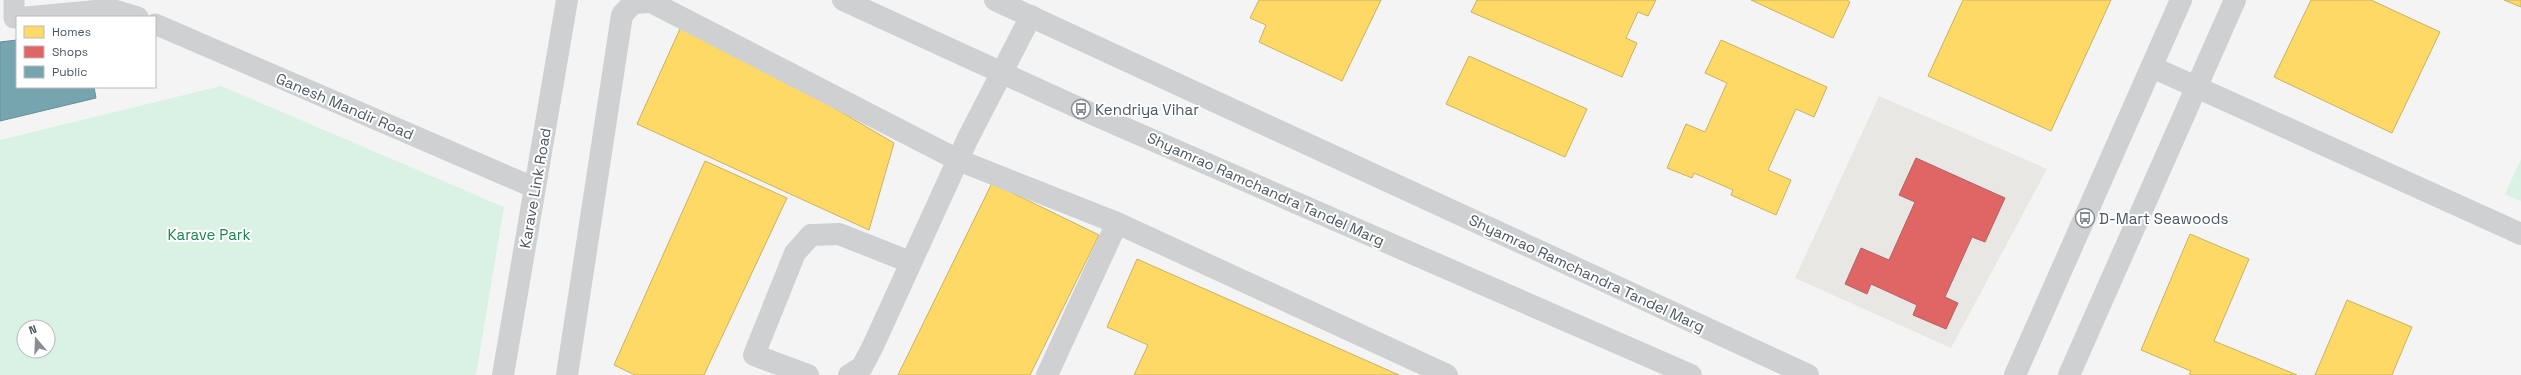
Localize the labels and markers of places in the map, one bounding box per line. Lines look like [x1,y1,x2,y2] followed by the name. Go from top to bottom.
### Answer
[1070,98,1092,120] bus stop icon: Kendriya Vihar
[1095,100,1199,119] place label: Kendriya Vihar
[2074,207,2096,229] bus stop icon: D-Mart Seawoods
[2099,209,2228,228] place label: D-Mart Seawoods

